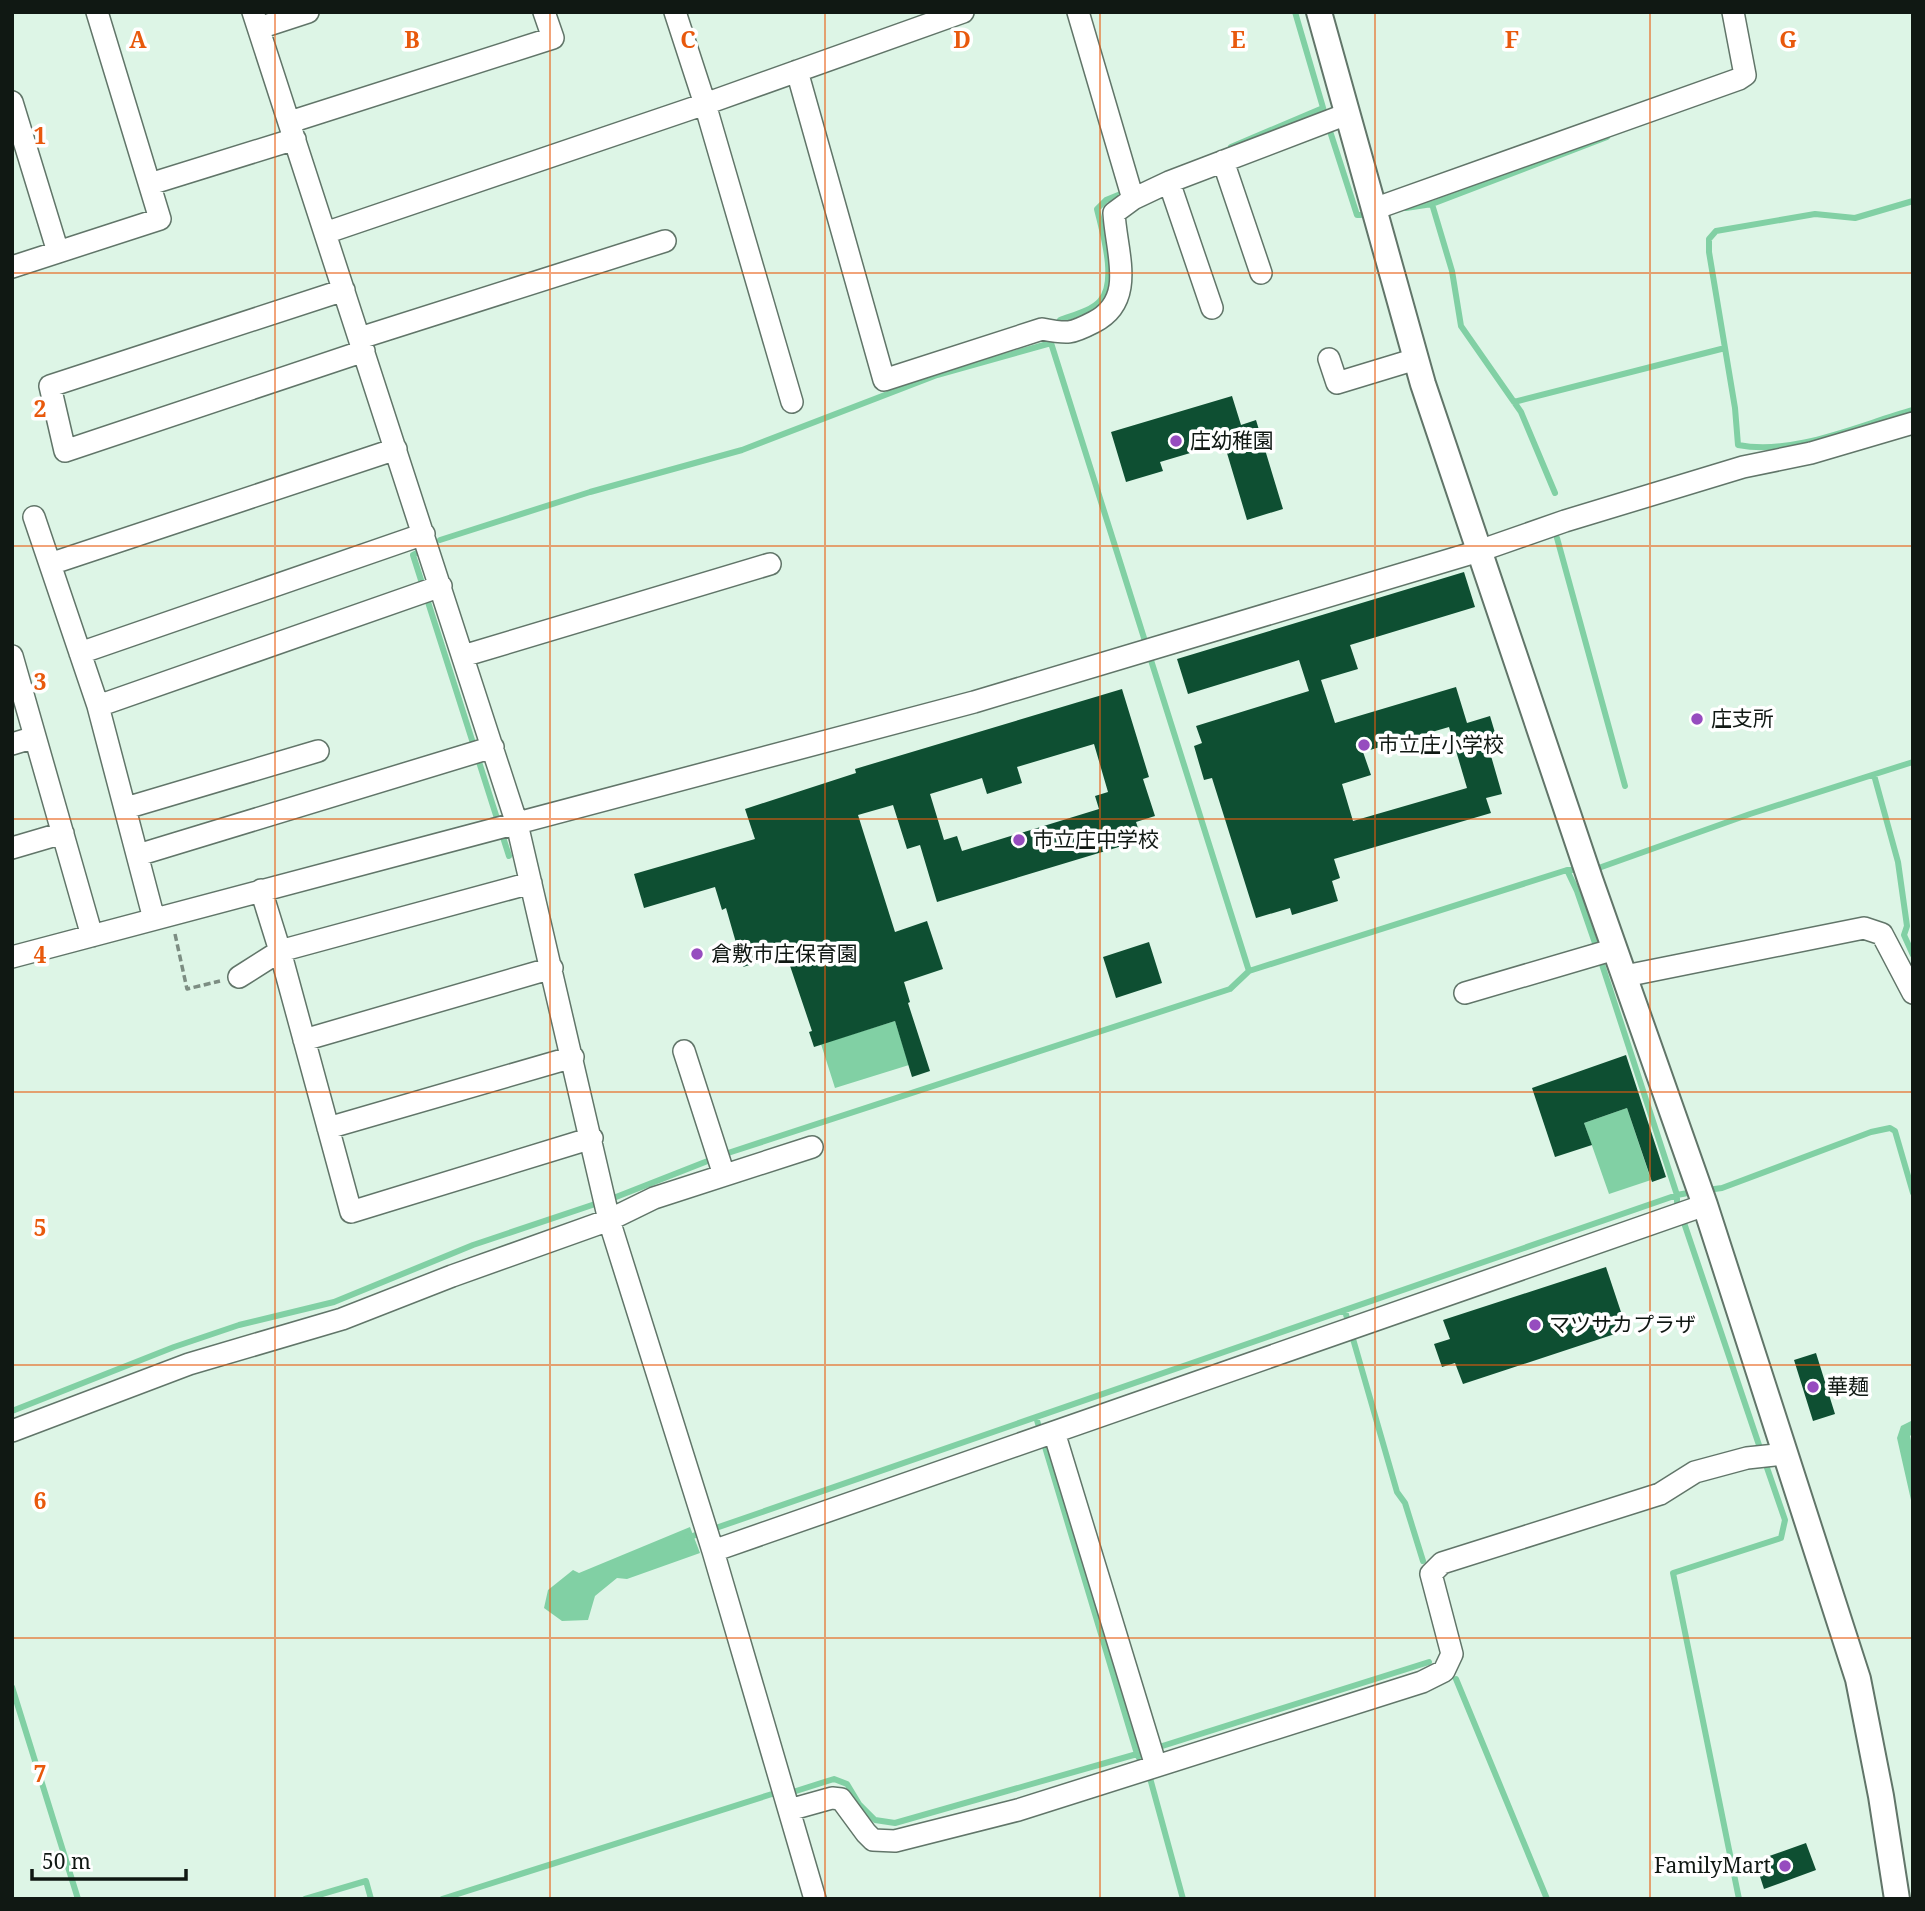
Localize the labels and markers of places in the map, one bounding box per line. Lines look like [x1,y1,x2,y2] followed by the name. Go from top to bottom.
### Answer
[1190,426,1274,454] place label: 庄幼稚園
[1168,433,1184,449] marker: 庄幼稚園
[1711,704,1774,732] place label: 庄支所
[1689,711,1705,727] marker: 庄支所
[1378,730,1504,758] place label: 市立庄小学校
[1356,737,1372,753] marker: 市立庄小学校
[1033,825,1159,853] place label: 市立庄中学校
[1011,832,1027,848] marker: 市立庄中学校
[711,939,858,967] place label: 倉敷市庄保育園
[689,946,705,962] marker: 倉敷市庄保育園
[1549,1310,1696,1338] place label: マツサカプラザ
[1527,1317,1543,1333] marker: マツサカプラザ
[1827,1372,1869,1400] place label: 華麺
[1805,1379,1821,1395] marker: 華麺
[1654,1851,1771,1879] place label: FamilyMart
[1777,1858,1793,1874] marker: FamilyMart

